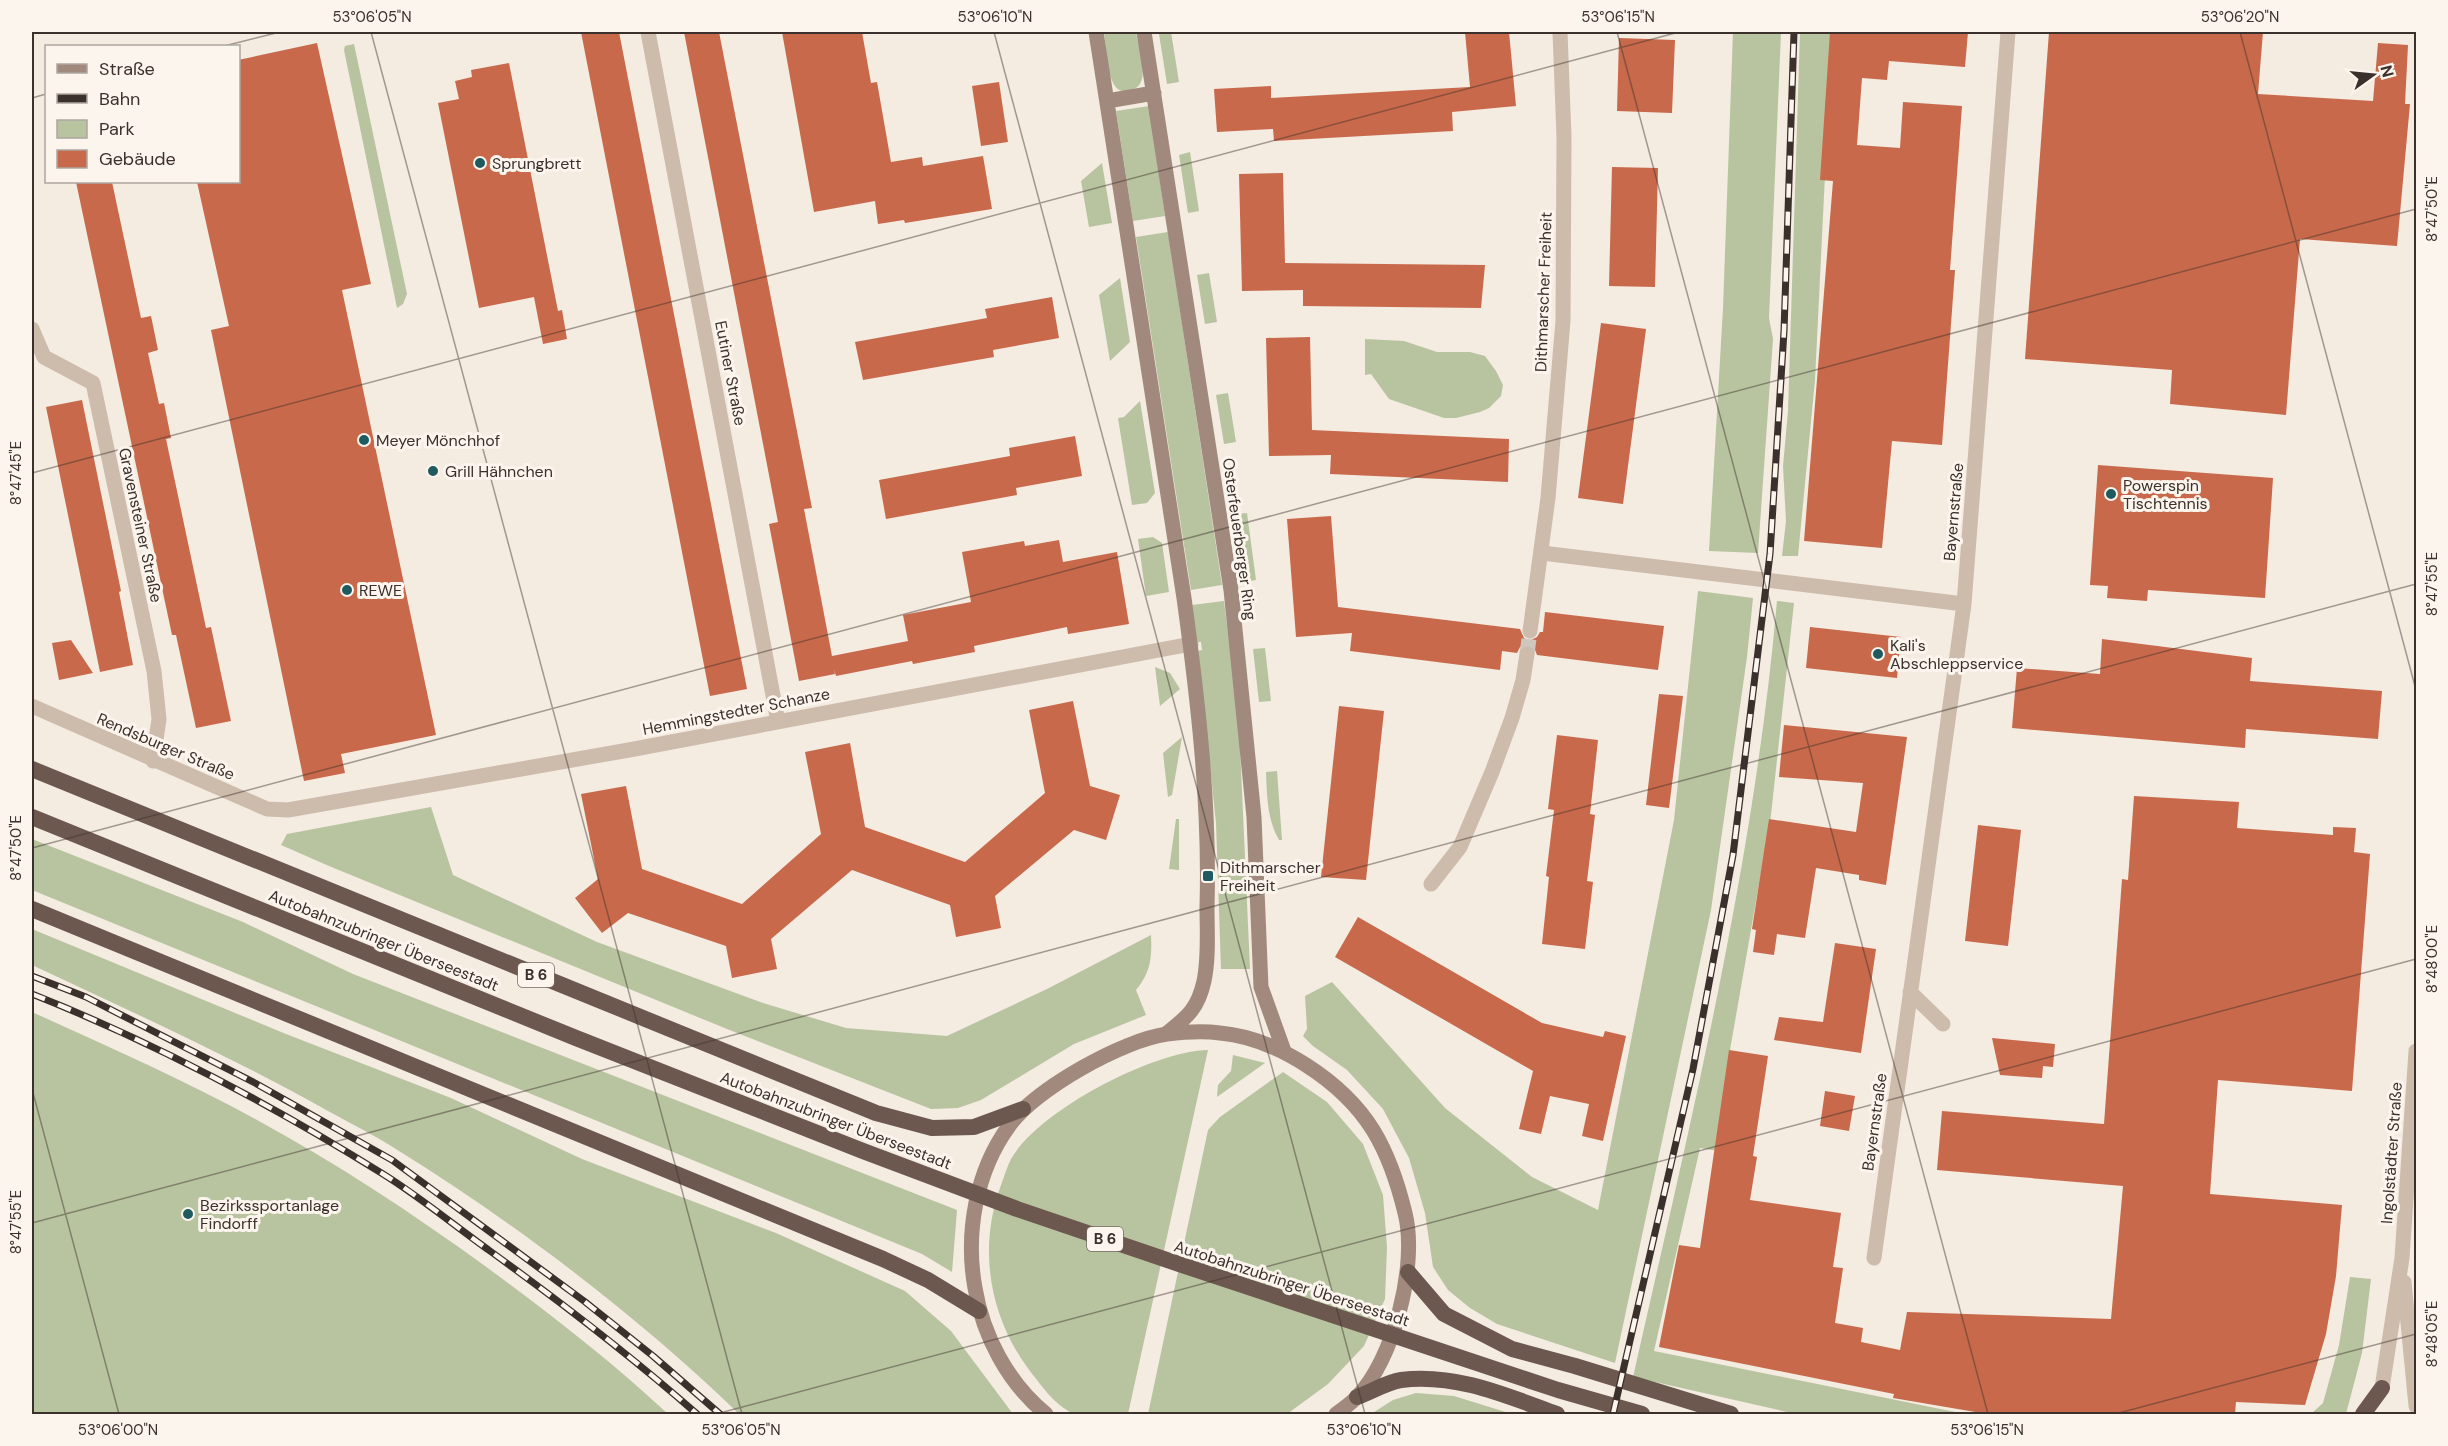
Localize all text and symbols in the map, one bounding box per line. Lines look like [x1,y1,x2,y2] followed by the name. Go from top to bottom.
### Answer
[332,7,412,27] text: 53°06'05"N
[958,7,1032,27] text: 53°06'10"N
[1581,7,1655,27] text: 53°06'15"N
[2201,7,2279,27] text: 53°06'20"N
[45,45,240,183] legend
[2343,45,2403,105] north arrow
[99,57,155,81] text: Straße
[2375,63,2399,80] text: N
[99,87,140,111] text: Bahn
[99,117,135,141] text: Park
[99,147,176,171] text: Gebäude
[492,153,582,174] place label: Sprungbrett
[473,156,487,170] marker: Sprungbrett
[2422,176,2442,242] text: 8°47'50"E
[1530,212,1557,373] street label: Dithmarscher Freiheit
[710,319,751,427] street label: Eutiner Straße
[376,430,500,451] place label: Meyer Mönchhof
[357,433,371,447] marker: Meyer Mönchhof
[6,441,26,505] text: 8°47'45"E
[114,446,167,604] street label: Gravensteiner Straße
[1218,457,1261,622] street label: Osterfeuerberger Ring
[445,461,553,482] place label: Grill Hähnchen
[1939,462,1968,562] street label: Bayernstraße
[426,464,440,478] marker: Grill Hähnchen
[2123,475,2208,514] place label: Powerspin Tischtennis
[2104,487,2118,501] marker: Powerspin Tischtennis
[2422,552,2442,616] text: 8°47'55"E
[359,580,402,601] place label: REWE
[340,583,354,597] marker: REWE
[1890,635,2023,674] place label: Kali's Abschleppservice
[1871,647,1885,661] marker: Kali's Abschleppservice
[641,683,832,740] street label: Hemmingstedter Schanze
[94,708,238,785] street label: Rendsburger Straße
[6,815,26,881] text: 8°47'50"E
[1220,857,1321,896] place label: Dithmarscher Freiheit
[1201,869,1215,883] marker: Dithmarscher Freiheit
[266,885,502,996] street label: Autobahnzubringer Überseestadt
[2422,925,2442,993] text: 8°48'00"E
[518,963,554,987] road number: B 6
[717,1067,955,1174] street label: Autobahnzubringer Überseestadt
[1857,1072,1892,1172] street label: Bayernstraße
[2376,1081,2407,1225] street label: Ingolstädter Straße
[6,1190,26,1254] text: 8°47'55"E
[200,1195,339,1234] place label: Bezirkssportanlage Findorff
[181,1207,195,1221] marker: Bezirkssportanlage Findorff
[1087,1227,1123,1251] road number: B 6
[1171,1235,1412,1332] street label: Autobahnzubringer Überseestadt
[2422,1301,2442,1367] text: 8°48'05"E
[78,1420,158,1440] text: 53°06'00"N
[701,1420,781,1440] text: 53°06'05"N
[1327,1420,1401,1440] text: 53°06'10"N
[1950,1420,2024,1440] text: 53°06'15"N

